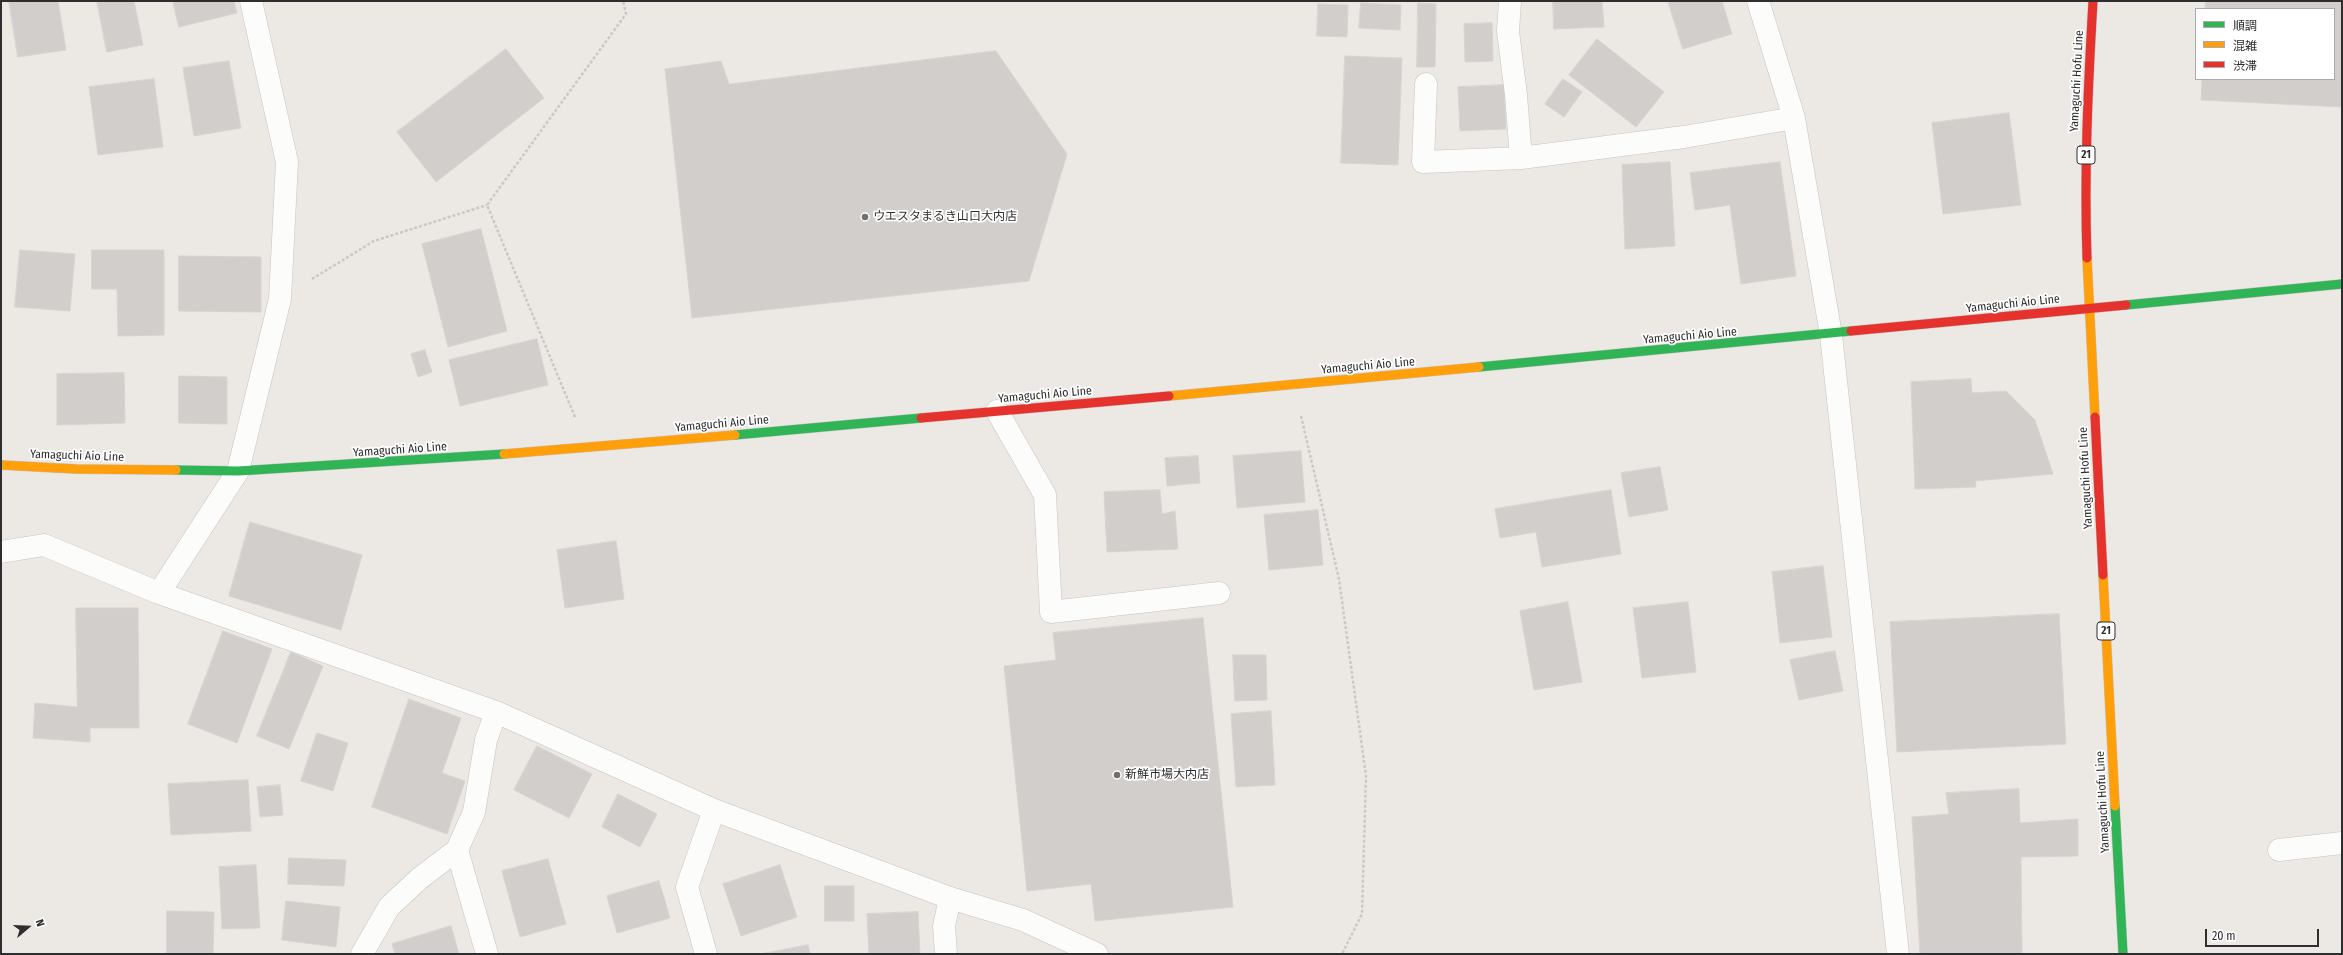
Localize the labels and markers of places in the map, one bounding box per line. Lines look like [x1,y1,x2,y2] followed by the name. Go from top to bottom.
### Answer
[873,210,1017,224] place label: ウエスタまるき山口大内店
[860,212,870,222] marker: ウエスタまるき山口大内店
[1125,768,1209,782] place label: 新鮮市場大内店
[1112,770,1122,780] marker: 新鮮市場大内店

